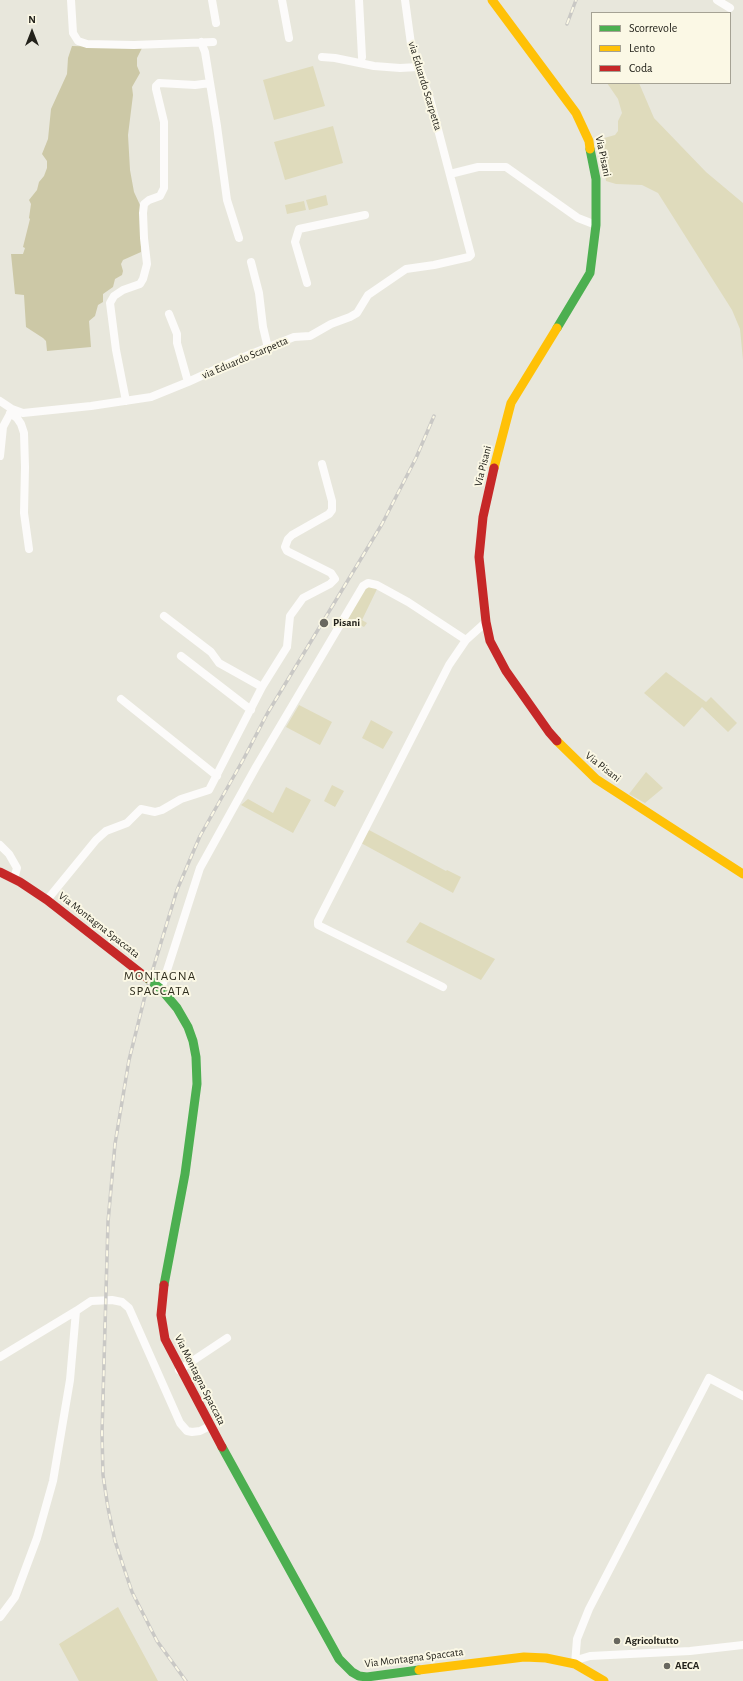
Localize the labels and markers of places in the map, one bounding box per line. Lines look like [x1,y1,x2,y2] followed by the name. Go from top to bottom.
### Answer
[333,616,360,630] place label: Pisani
[318,617,330,629] marker: Pisani
[625,1634,679,1648] place label: Agricoltutto
[612,1636,622,1646] marker: Agricoltutto
[675,1659,699,1673] place label: AECA
[662,1661,672,1671] marker: AECA

